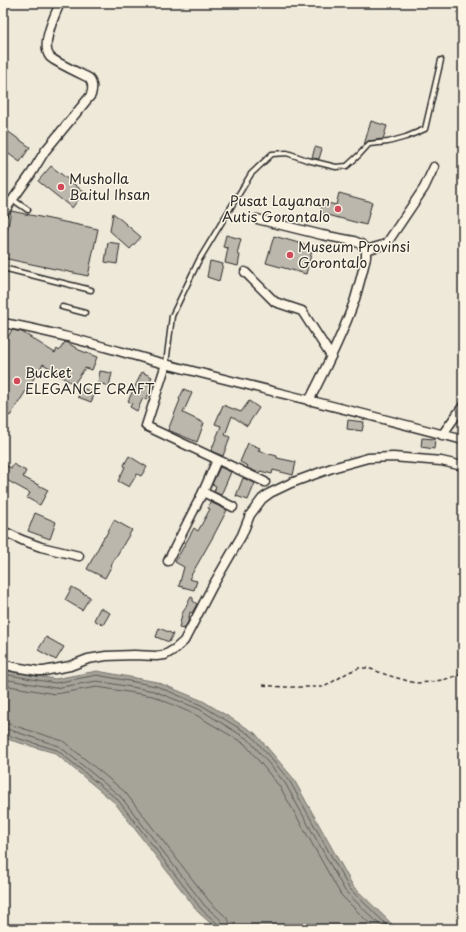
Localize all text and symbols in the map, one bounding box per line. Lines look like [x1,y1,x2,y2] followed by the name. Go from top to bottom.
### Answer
[69,168,150,205] place label: Musholla Baitul Ihsan
[56,182,66,192] marker: Musholla Baitul Ihsan
[222,190,330,227] place label: Pusat Layanan Autis Gorontalo
[333,204,343,214] marker: Pusat Layanan Autis Gorontalo
[298,236,410,273] place label: Museum Provinsi Gorontalo
[285,250,295,260] marker: Museum Provinsi Gorontalo
[25,362,155,399] place label: Bucket ELEGANCE CRAFT
[12,376,22,386] marker: Bucket ELEGANCE CRAFT

